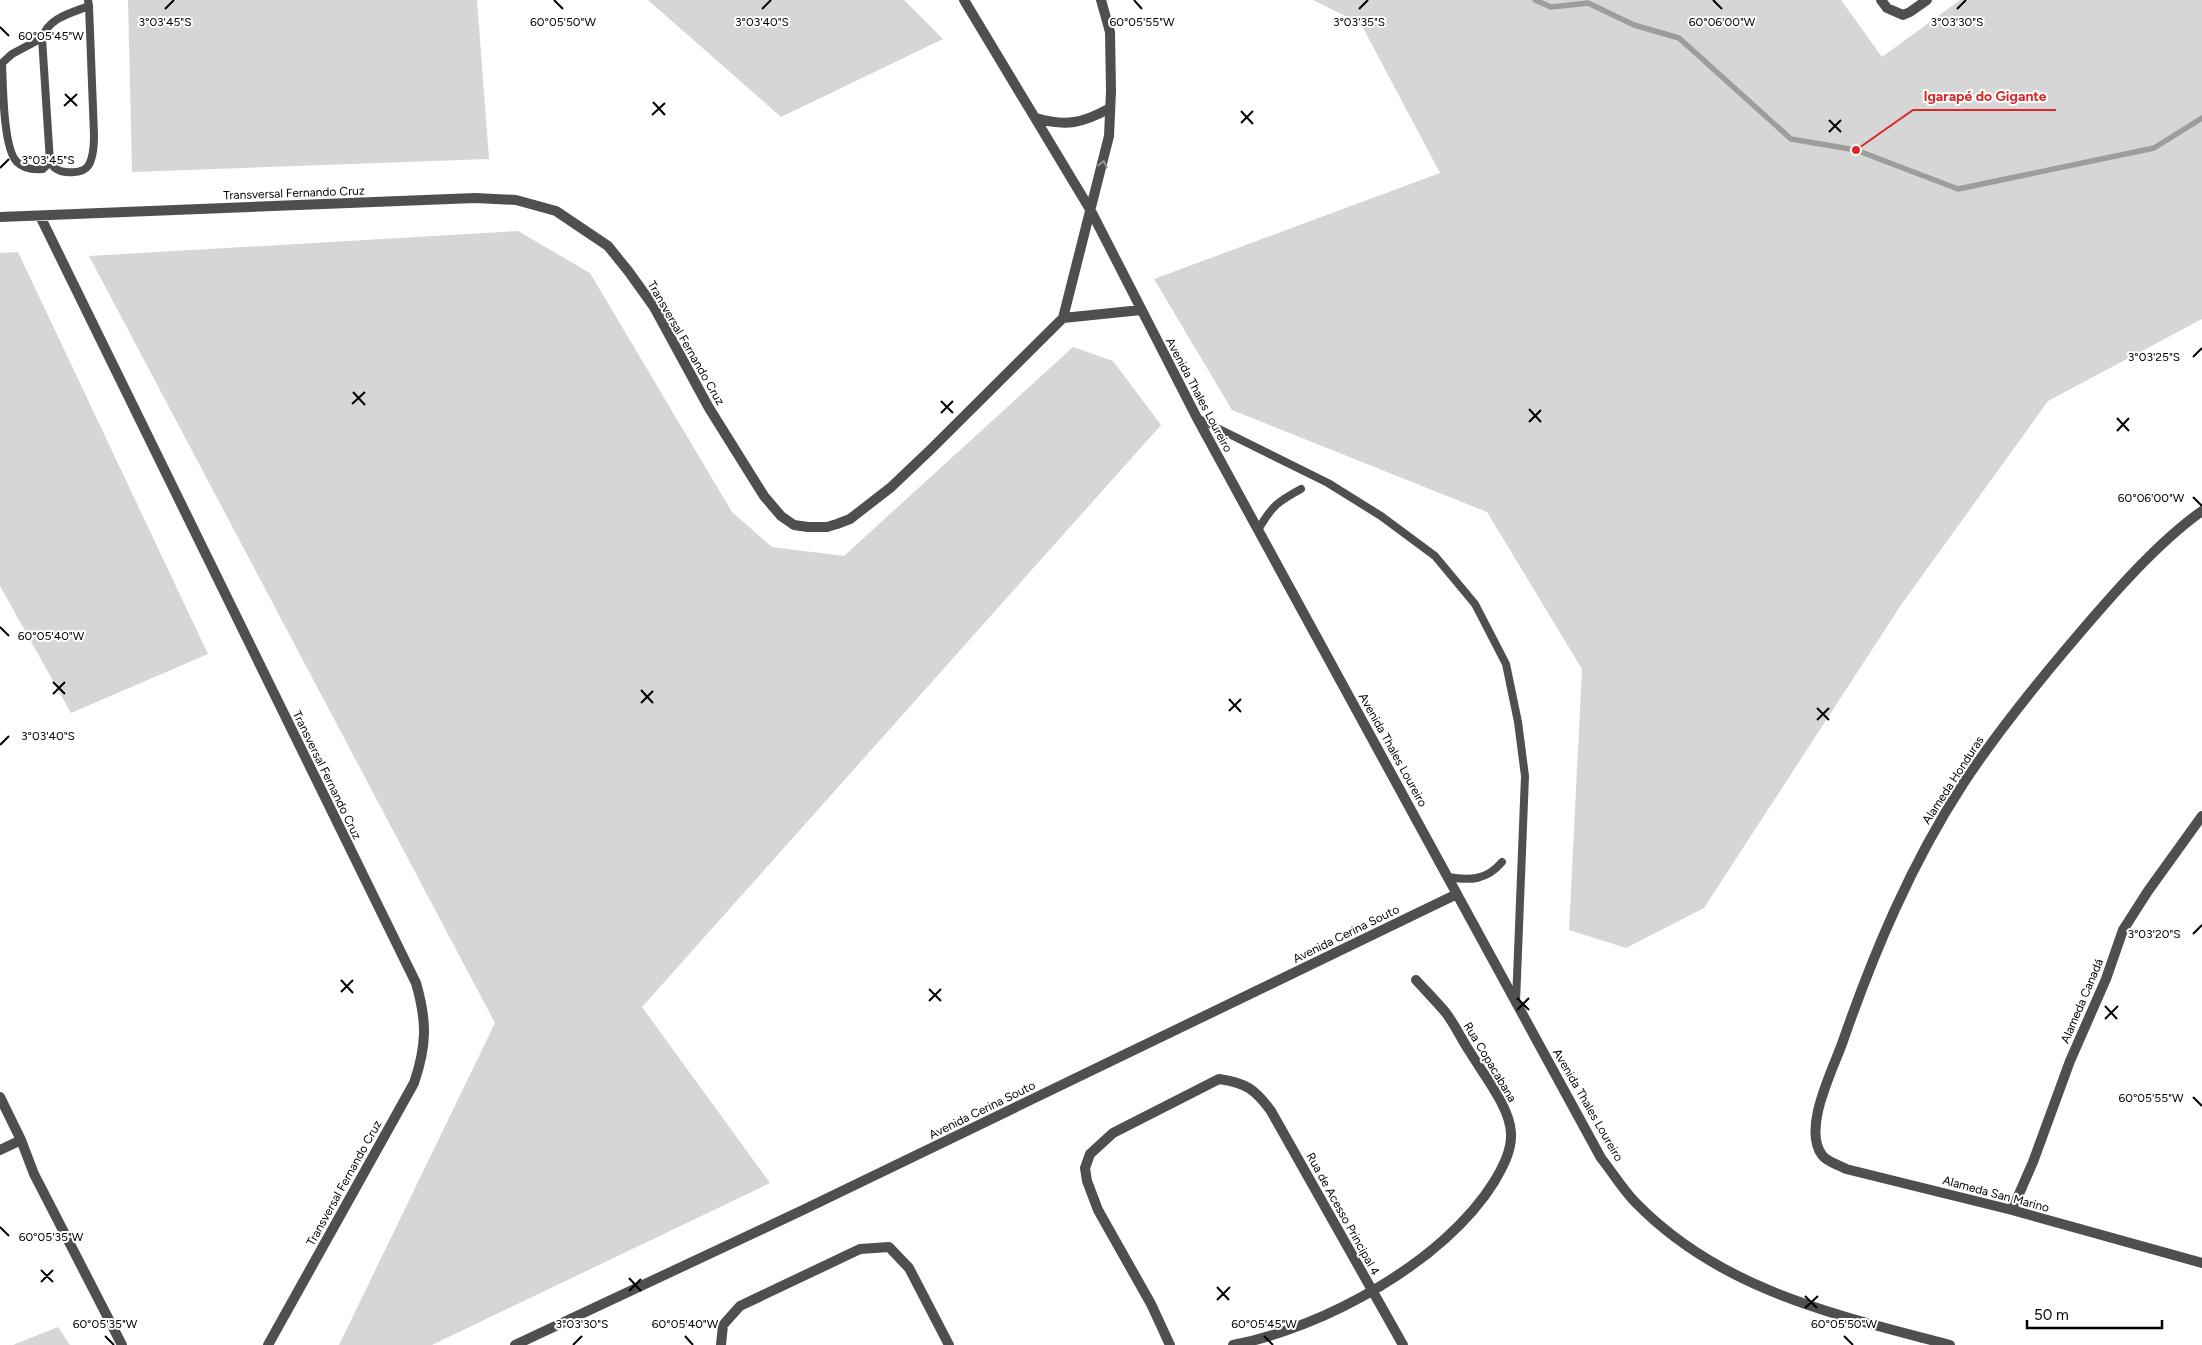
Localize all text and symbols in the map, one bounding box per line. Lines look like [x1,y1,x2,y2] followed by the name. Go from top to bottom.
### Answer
[138,15,192,29] text: 3°03'45"S
[530,15,596,29] text: 60°05'50"W
[735,15,789,29] text: 3°03'40"S
[1109,15,1175,29] text: 60°05'55"W
[1333,15,1385,29] text: 3°03'35"S
[1689,15,1756,29] text: 60°06'00"W
[1930,15,1984,29] text: 3°03'30"S
[18,29,84,43] text: 60°05'45"W
[1913,81,2056,110] callout: Igarapé do Gigante
[1923,88,2047,105] text: Igarapé do Gigante
[21,153,75,167] text: 3°03'45"S
[1097,159,1108,168] one-way arrow
[223,184,365,202] street label: Transversal Fernando Cruz
[645,278,727,408] street label: Transversal Fernando Cruz
[1163,335,1235,455] street label: Avenida Thales Loureiro
[2128,350,2180,364] text: 3°03'25"S
[2118,491,2185,505] text: 60°06'00"W
[18,629,85,643] text: 60°05'40"W
[1356,691,1430,809] street label: Avenida Thales Loureiro
[290,708,364,842] street label: Transversal Fernando Cruz
[21,729,75,743] text: 3°03'40"S
[1919,733,1987,827] street label: Alameda Honduras
[1291,902,1401,966] street label: Avenida Cerina Souto
[2127,927,2181,941] text: 3°03'20"S
[2058,957,2106,1045] street label: Alameda Canadá
[1461,1020,1519,1104] street label: Rua Copacabana
[1550,1046,1626,1164] street label: Avenida Thales Loureiro
[927,1078,1037,1142] street label: Avenida Cerina Souto
[2118,1091,2184,1105] text: 60°05'55"W
[304,1118,384,1248] street label: Transversal Fernando Cruz
[1303,1150,1383,1278] street label: Rua de Acesso Principal 4
[1941,1173,2051,1215] street label: Alameda San Marino
[19,1230,84,1244] text: 60°05'35"W
[2027,1298,2162,1330] scale bar
[2034,1306,2069,1324] text: 50 m
[73,1317,138,1331] text: 60°05'35"W
[555,1317,609,1331] text: 3°03'30"S
[652,1317,719,1331] text: 60°05'40"W
[1231,1317,1297,1331] text: 60°05'45"W
[1811,1317,1877,1331] text: 60°05'50"W

